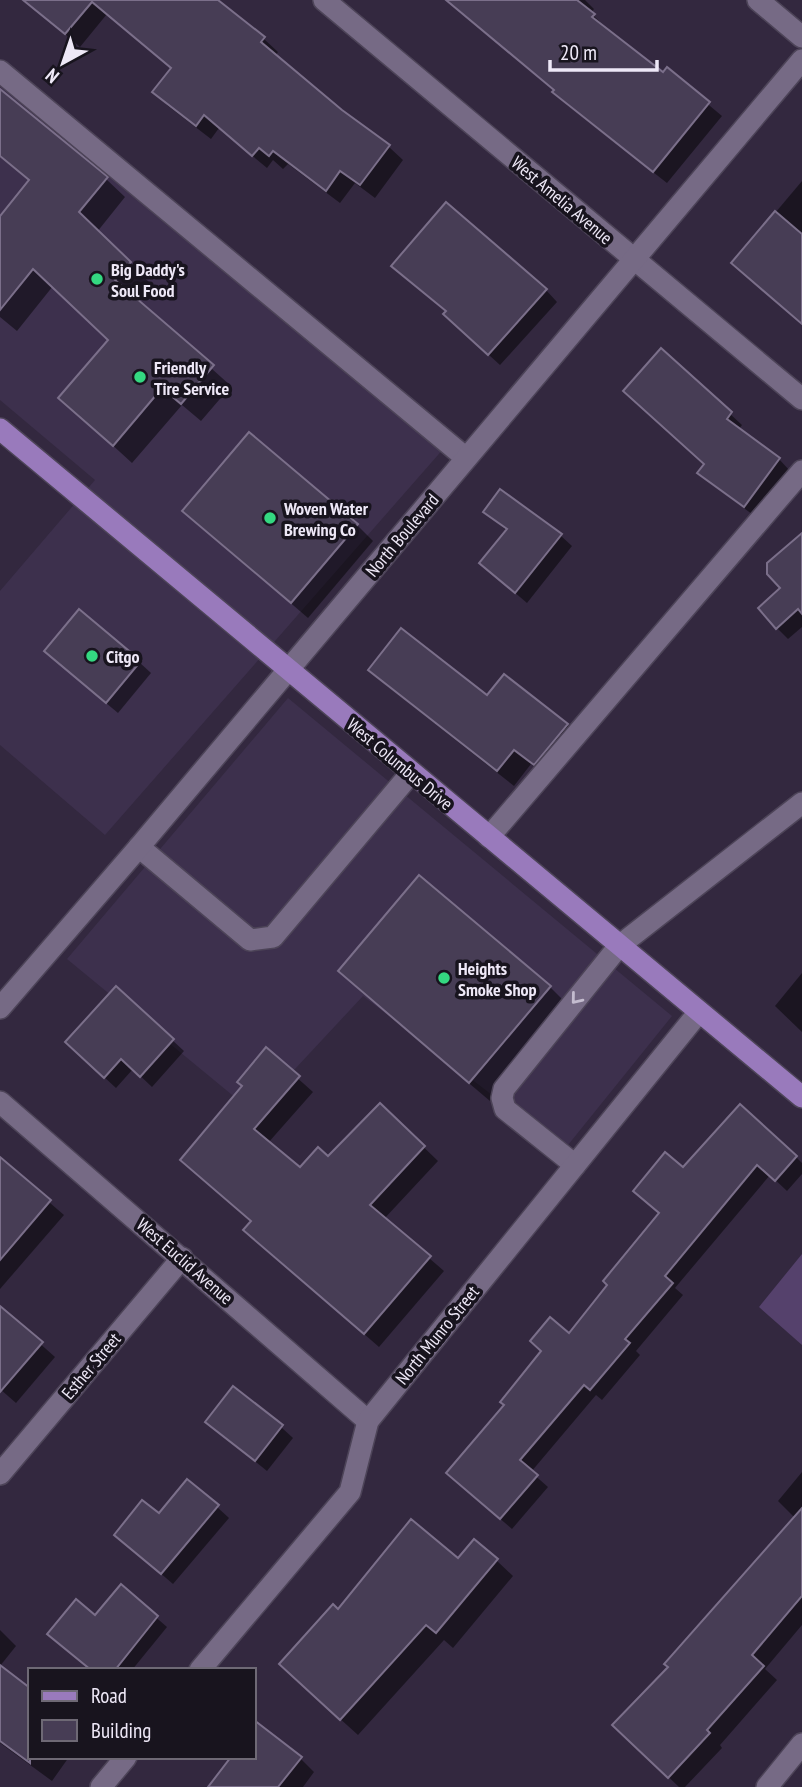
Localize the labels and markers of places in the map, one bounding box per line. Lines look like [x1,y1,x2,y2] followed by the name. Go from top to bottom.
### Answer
[111,258,185,302] place label: Big Daddy's Soul Food
[89,271,105,287] marker: Big Daddy's Soul Food
[154,356,229,400] place label: Friendly Tire Service
[132,369,148,385] marker: Friendly Tire Service
[283,497,369,541] place label: Woven Water Brewing Co
[262,510,278,526] marker: Woven Water Brewing Co
[106,645,140,668] place label: Citgo
[84,648,100,664] marker: Citgo
[458,957,537,1001] place label: Heights Smoke Shop
[436,970,452,986] marker: Heights Smoke Shop

